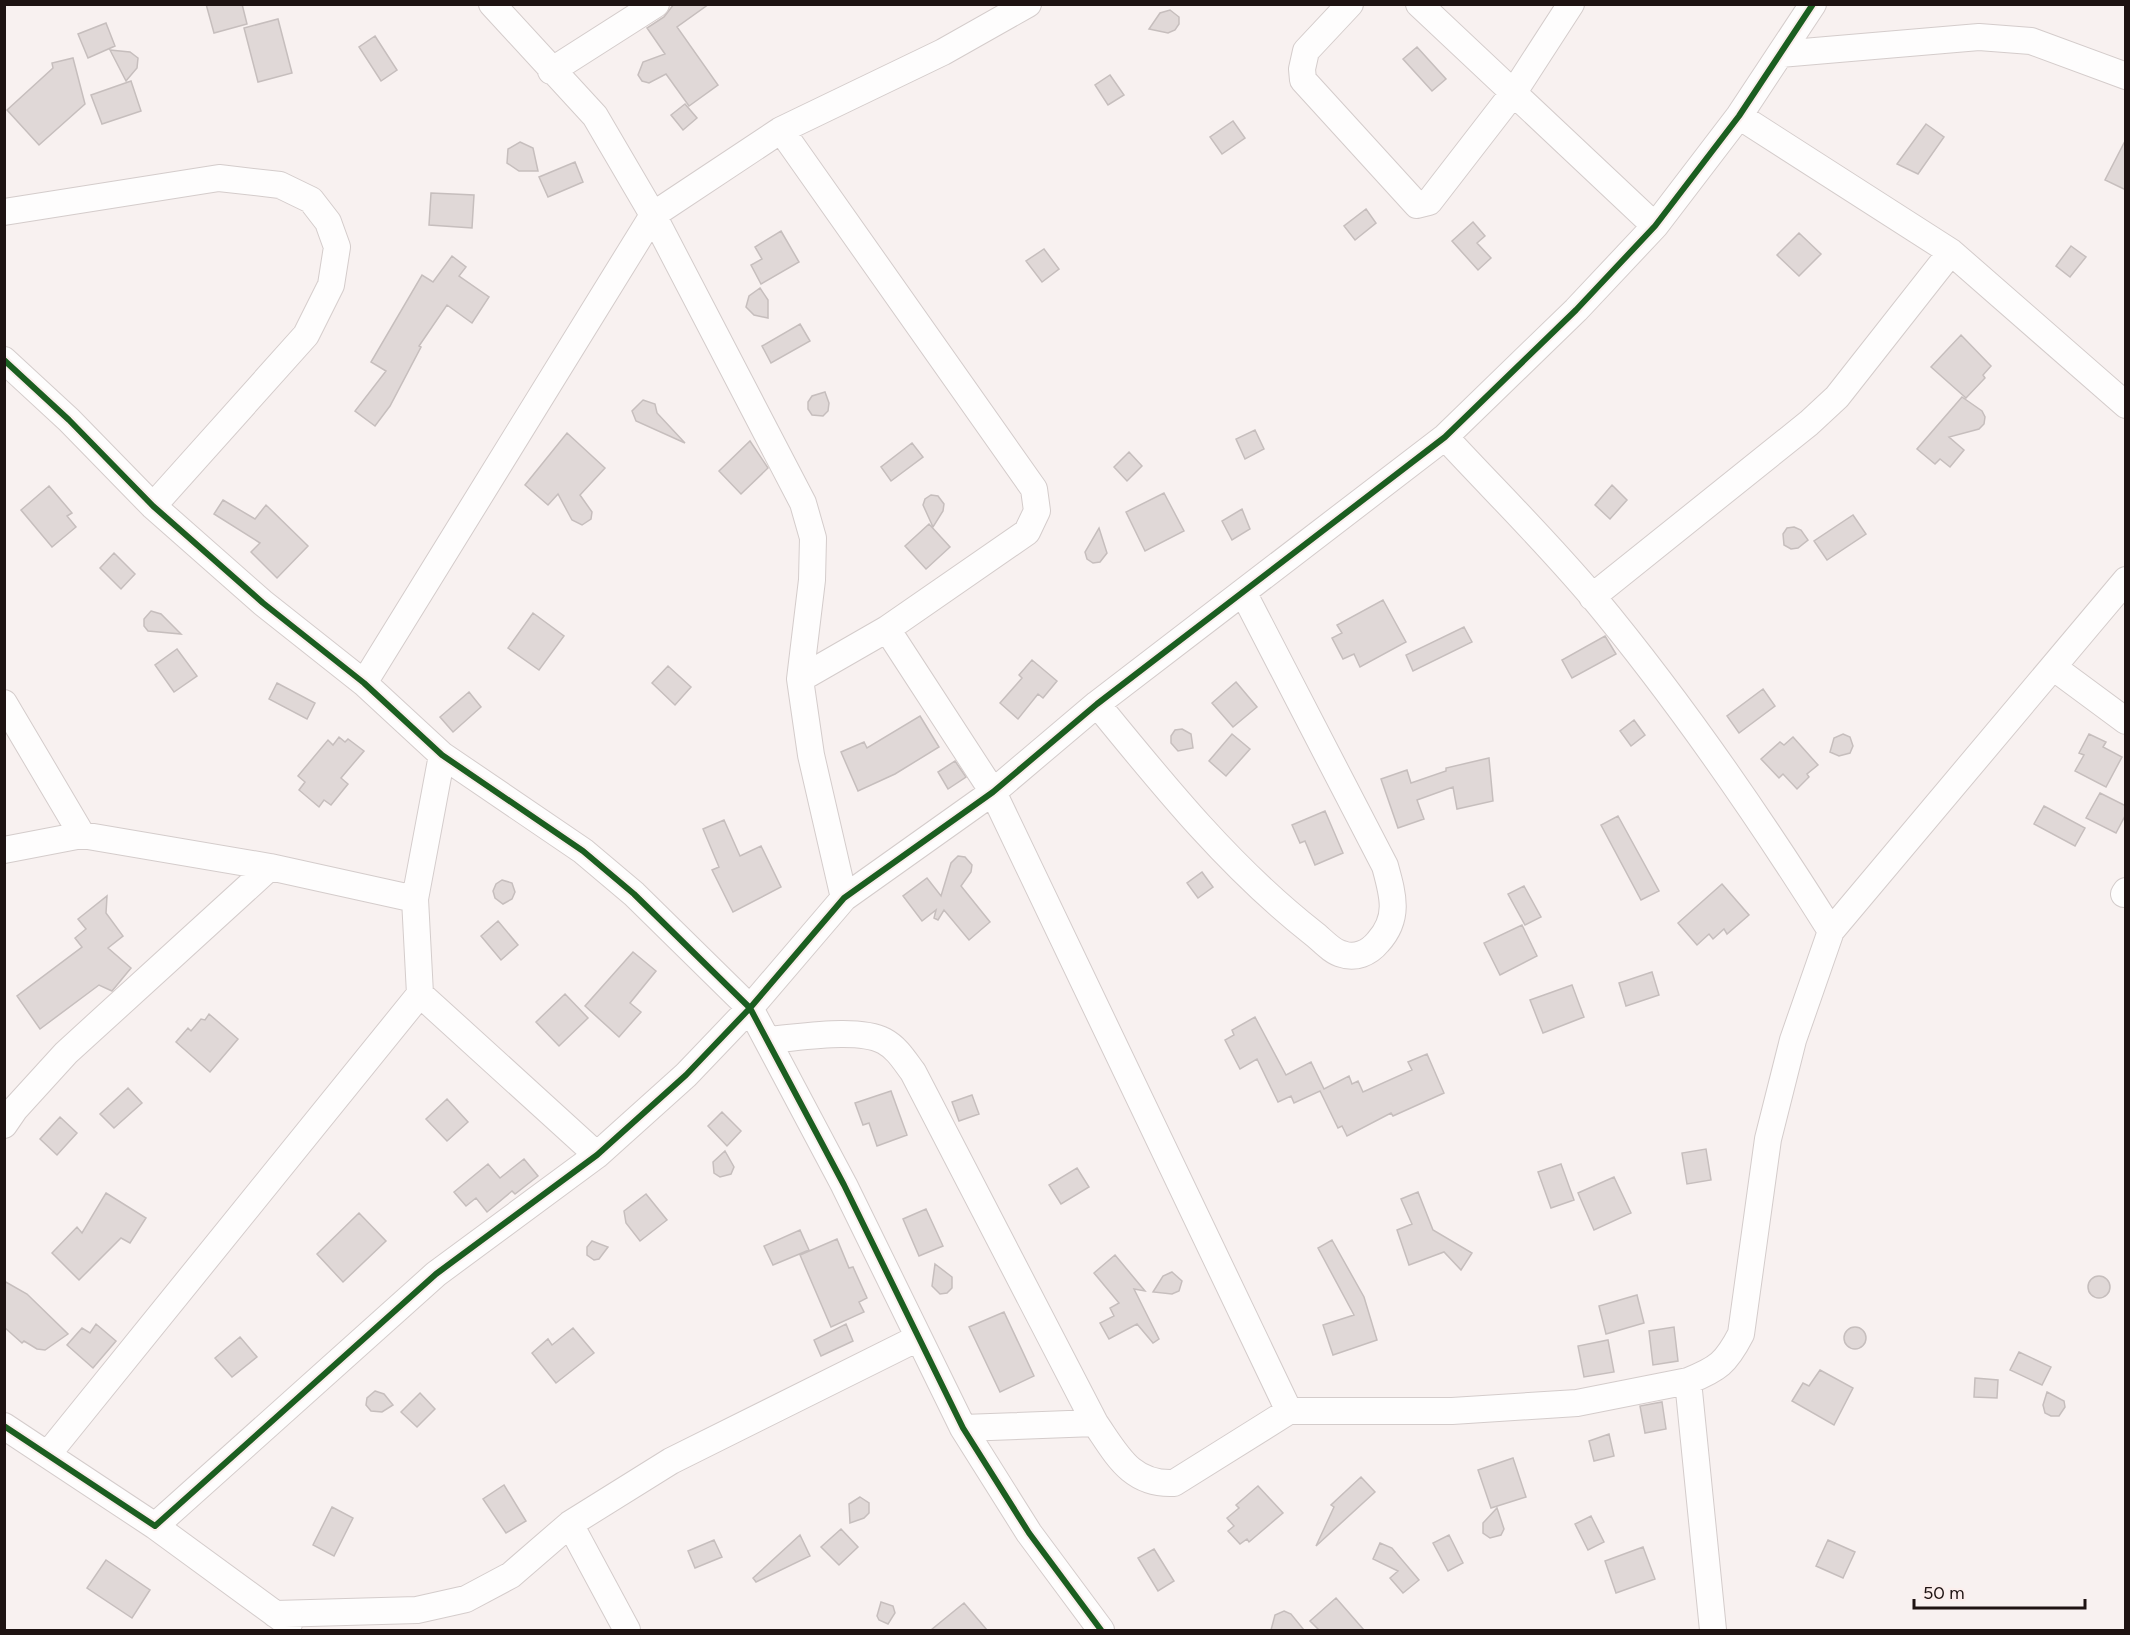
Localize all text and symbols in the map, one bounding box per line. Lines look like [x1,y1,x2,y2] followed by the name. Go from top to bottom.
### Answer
[1914,1572,2085,1610] scale bar
[1923,1582,1965,1604] text: 50 m

